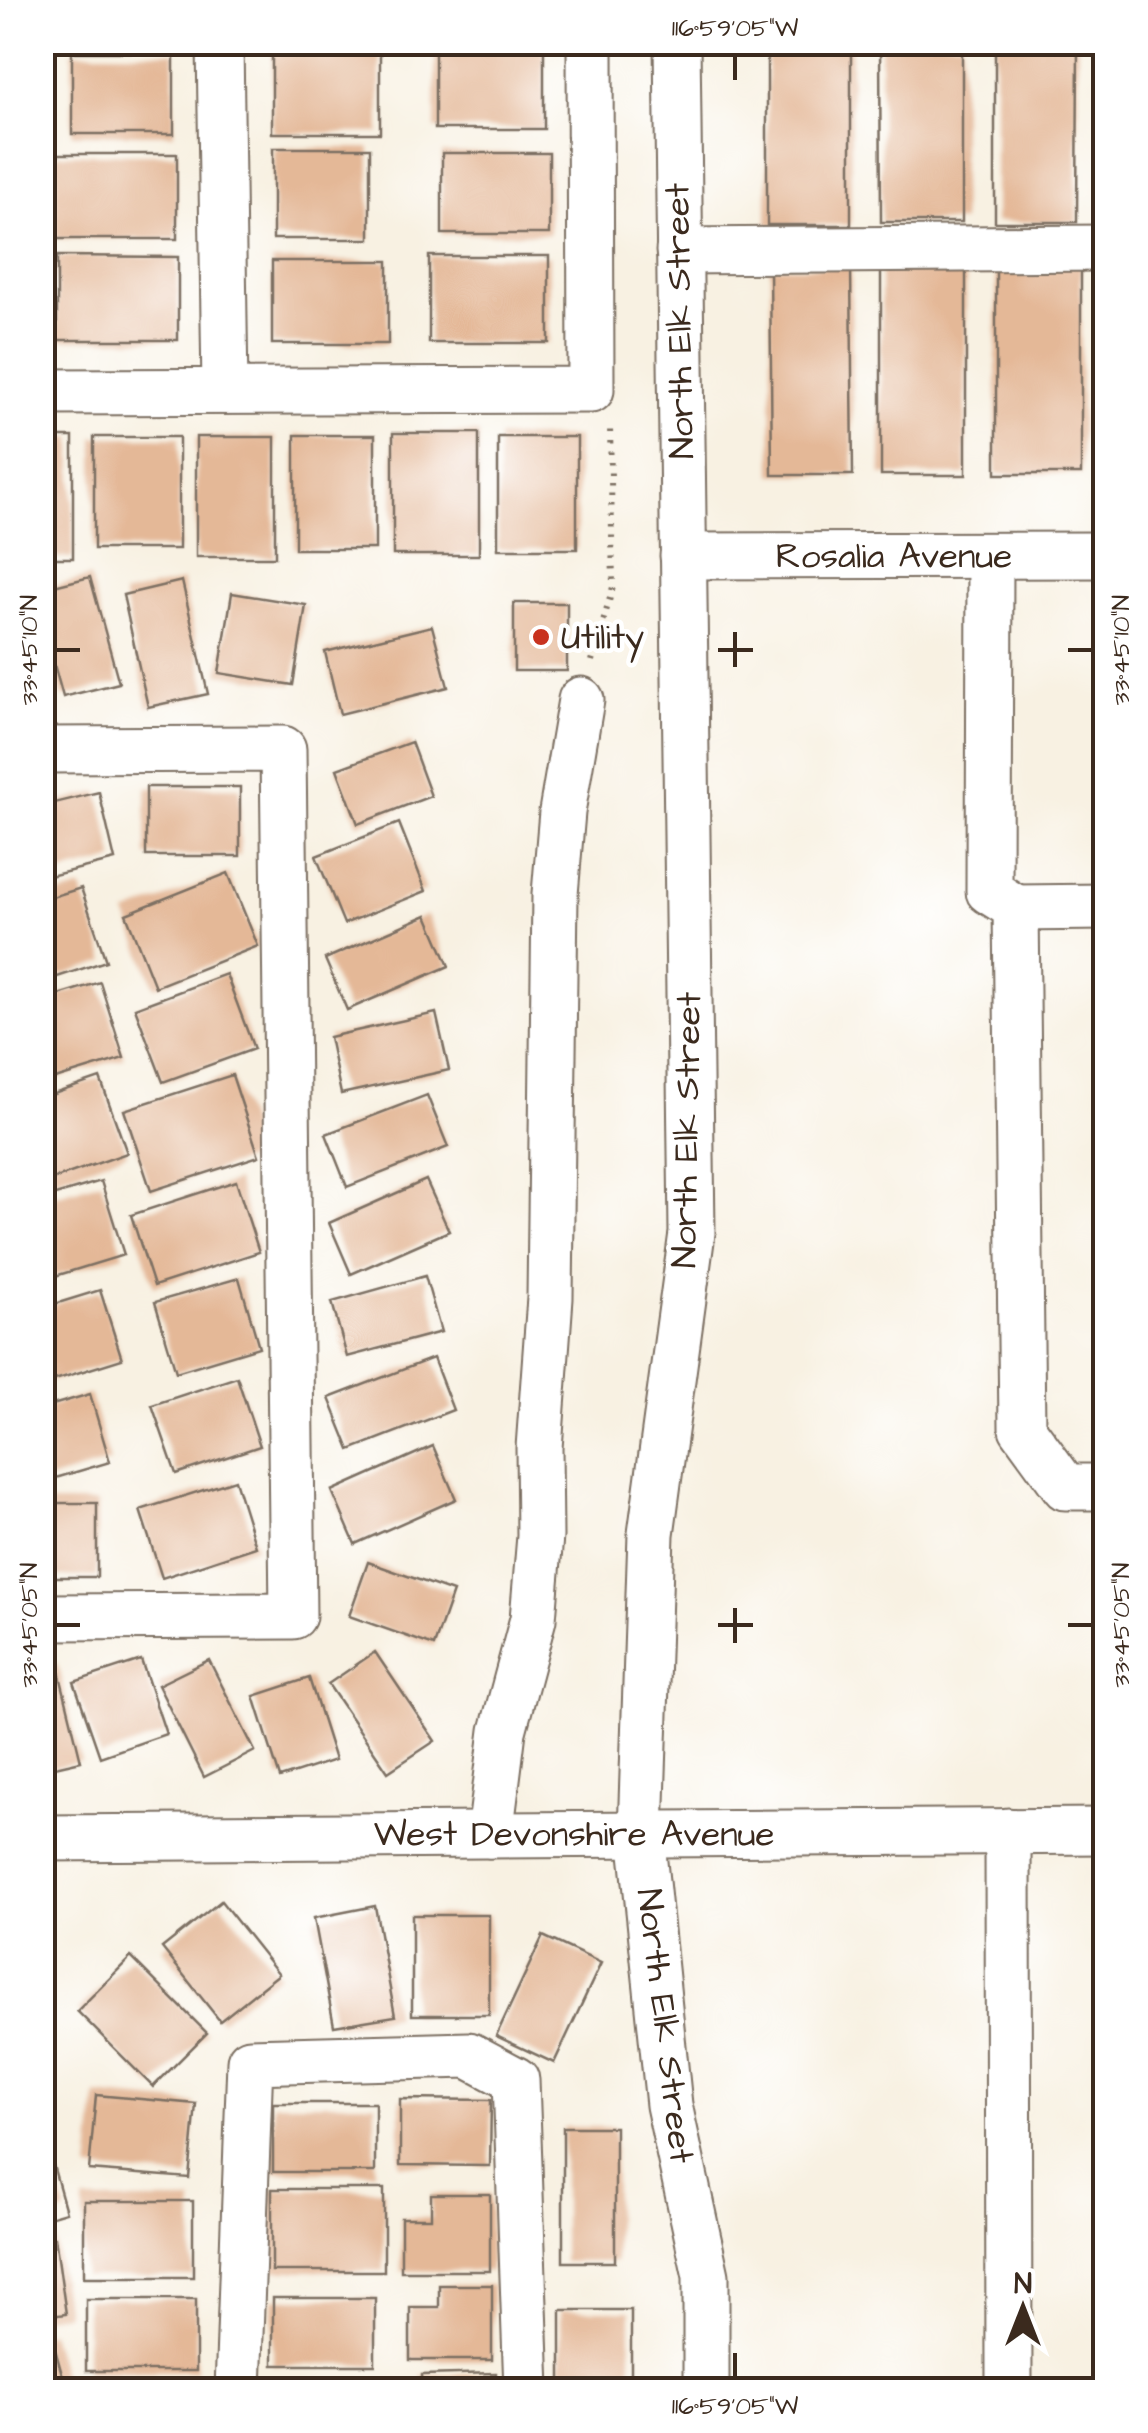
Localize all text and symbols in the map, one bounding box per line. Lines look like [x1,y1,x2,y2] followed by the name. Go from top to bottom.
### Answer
[672,11,799,46] text: 116°59'05"W
[653,183,707,459] street label: North Elk Street
[776,532,1012,581] street label: Rosalia Avenue
[12,595,47,705] text: 33°45'10"N
[1104,595,1139,705] text: 33°45'10"N
[561,613,644,663] place label: Utility
[530,626,552,648] marker: Utility
[660,992,714,1268] street label: North Elk Street
[12,1563,47,1687] text: 33°45'05"N
[1104,1563,1139,1687] text: 33°45'05"N
[374,1810,774,1859] street label: West Devonshire Avenue
[624,1886,706,2166] street label: North Elk Street
[973,2258,1073,2358] north arrow
[1014,2265,1032,2304] text: N
[672,2389,799,2424] text: 116°59'05"W

